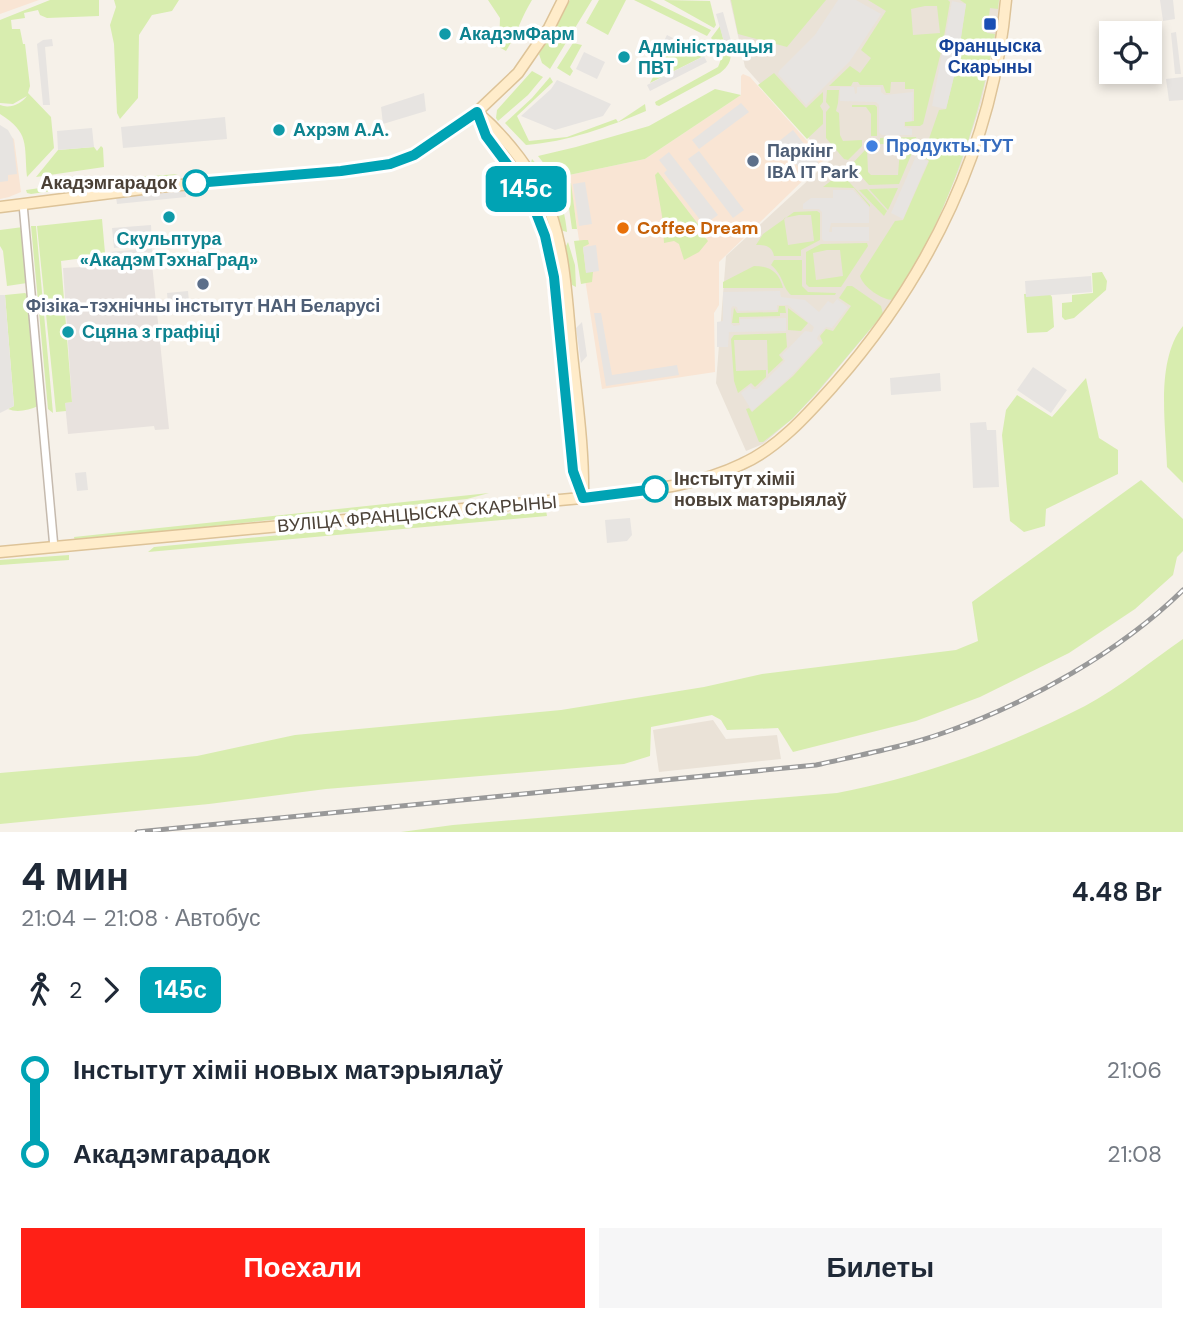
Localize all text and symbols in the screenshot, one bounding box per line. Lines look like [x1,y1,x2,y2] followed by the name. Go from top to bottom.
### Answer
[982,16,998,32] marker: Францыска Скарыны
[1099,21,1162,84] map controls
[1099,21,1162,84] button: locate
[459,22,575,46] place label: АкадэмФарм
[437,26,453,42] marker: АкадэмФарм
[939,34,1042,79] place label: Францыска Скарыны
[638,35,773,80] place label: Адміністрацыя ПВТ
[616,49,632,65] marker: Адміністрацыя ПВТ
[293,118,389,142] place label: Ахрэм А.А.
[271,122,287,138] marker: Ахрэм А.А.
[886,134,1013,158] place label: Продукты.ТУТ
[864,138,880,154] marker: Продукты.ТУТ
[767,139,860,184] place label: Паркінг IBA IT Park
[745,153,761,169] marker: Паркінг IBA IT Park
[477,166,575,212] line badge: 145с
[183,170,209,196] marker: Акадэмгарадок
[41,171,178,195] place label: Акадэмгарадок
[500,173,552,204] text: 145с
[161,209,177,225] marker: Скульптура «АкадэмТэхнаГрад»
[637,216,758,240] place label: Coffee Dream
[615,220,631,236] marker: Coffee Dream
[80,227,258,272] place label: Скульптура «АкадэмТэхнаГрад»
[195,276,211,292] marker: Фізіка-тэхнічны інстытут НАН Беларусі
[26,294,380,318] place label: Фізіка-тэхнічны інстытут НАН Беларусі
[82,320,220,344] place label: Сцяна з графіці
[60,324,76,340] marker: Сцяна з графіці
[674,467,847,512] place label: Інстытут хіміі новых матэрыялаў
[642,476,668,502] marker: Інстытут хіміі новых матэрыялаў
[276,490,558,538] street label: ВУЛІЦА ФРАНЦЫСКА СКАРЫНЫ
[21,852,129,902] text: 4 мин
[1072,875,1162,909] text: 4.48 Br
[21,903,261,933] text: 21:04 – 21:08 · Автобус
[21,971,59,1009] icon: walk
[92,971,130,1009] icon: forward
[154,974,207,1005] text: 145с
[69,975,82,1005] text: 2
[73,1053,503,1087] text: Інстытут хіміі новых матэрыялаў
[1107,1055,1162,1085] text: 21:06
[73,1137,270,1171] text: Акадэмгарадок
[1107,1139,1162,1169] text: 21:08
[21,1228,585,1308] button: Поехали
[599,1228,1162,1308] button: Билеты

